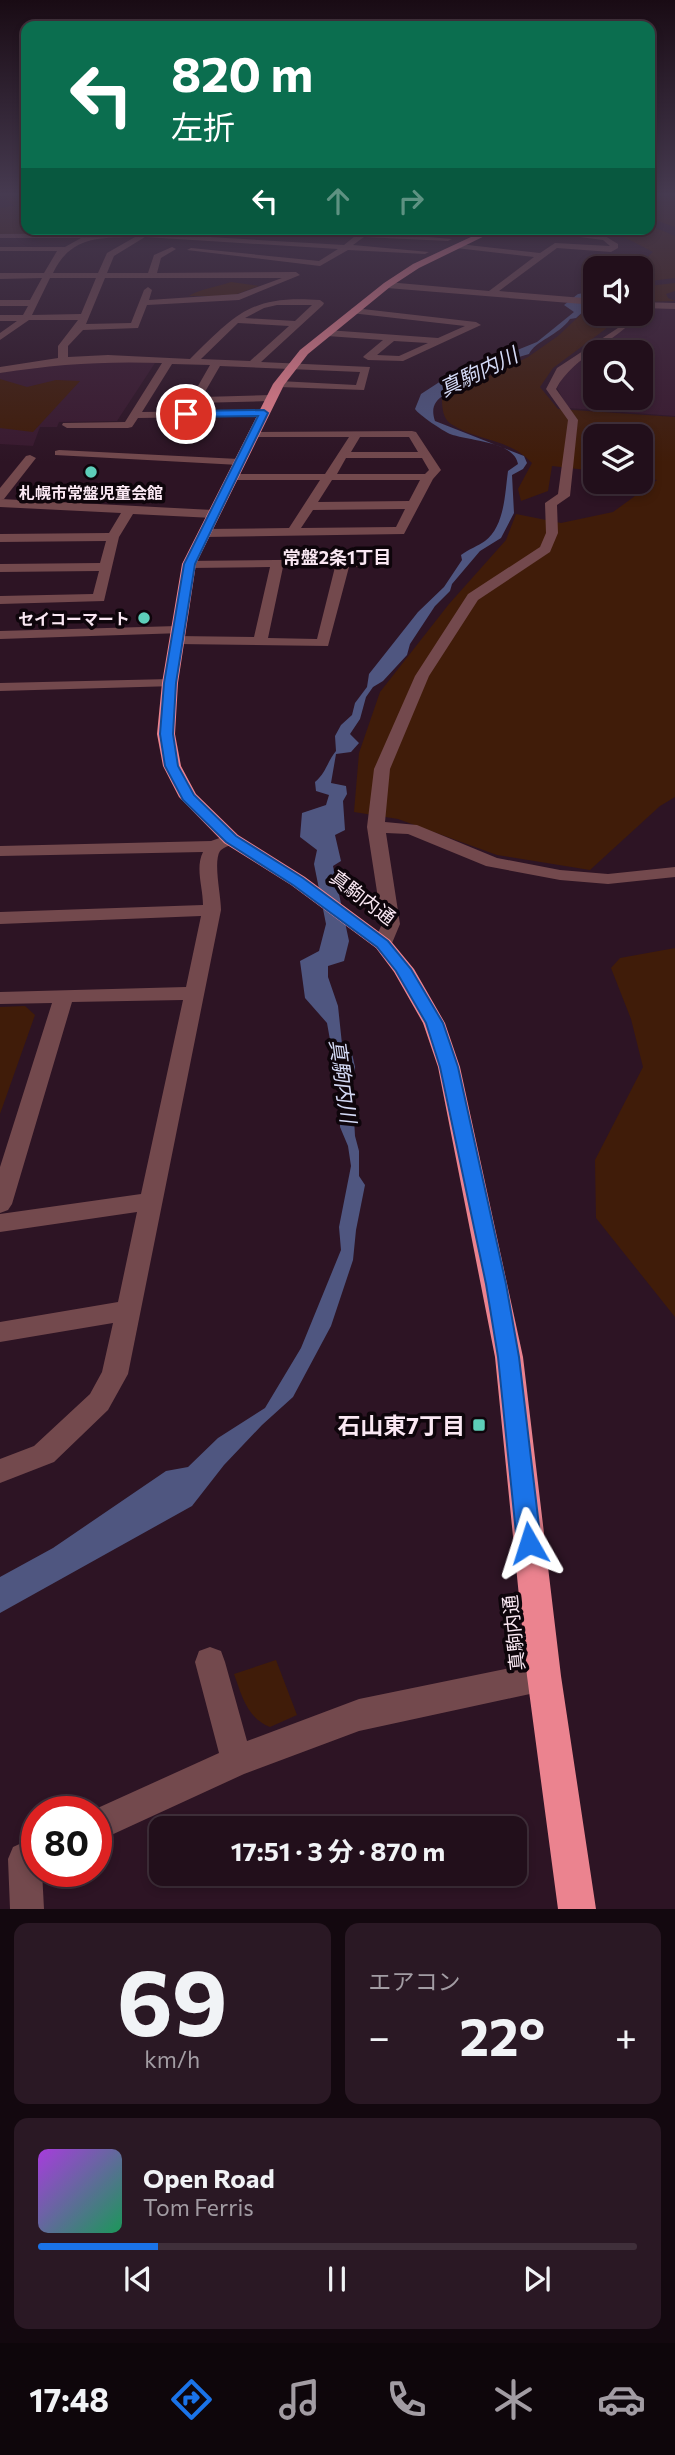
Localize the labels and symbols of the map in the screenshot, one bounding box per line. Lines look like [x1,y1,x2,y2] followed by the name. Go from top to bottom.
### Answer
[435,340,523,401] water label: 真駒内川
[156,384,216,444] pin
[83,464,99,480] marker: 札幌市常盤児童会館
[19,483,163,502] place label: 札幌市常盤児童会館
[283,546,391,568] district label: 常盤2条1丁目
[18,609,130,628] place label: セイコーマート
[136,610,152,626] marker: セイコーマート
[326,865,400,929] street label: 真駒内通
[326,1038,363,1126] water label: 真駒内川
[337,1411,465,1439] place label: 石山東7丁目
[471,1417,487,1433] marker: 石山東7丁目
[492,1506,566,1580] position arrow
[498,1594,528,1672] street label: 真駒内通
[21,1796,112,1887] speed limit sign: 80

